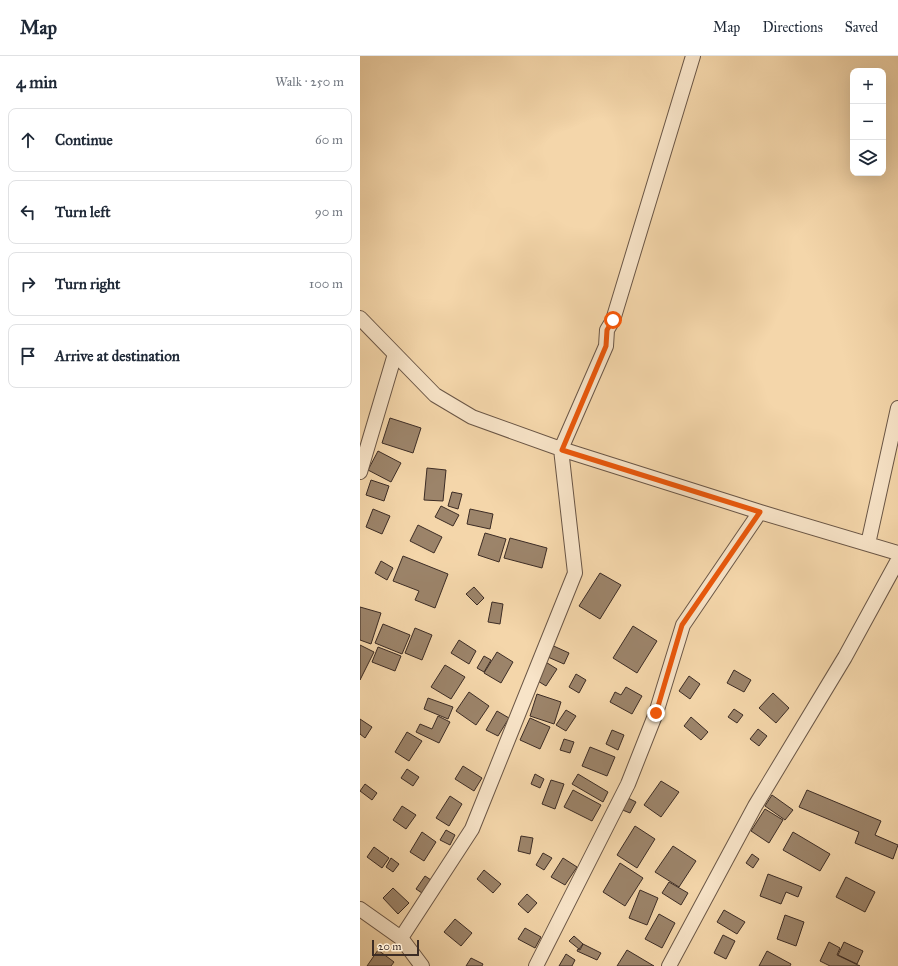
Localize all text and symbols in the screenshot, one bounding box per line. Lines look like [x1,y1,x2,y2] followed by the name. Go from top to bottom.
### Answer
[20,16,57,39] text: Map
[713,19,740,36] text: Map
[762,19,823,36] text: Directions
[845,19,878,36] text: Saved
[850,68,886,176] map controls
[850,68,886,104] button: +
[16,72,57,93] text: 4 min
[275,74,344,90] text: Walk · 250 m
[850,104,886,140] button: −
[17,129,39,151] icon: ahead
[55,131,113,149] text: Continue
[315,132,343,148] text: 60 m
[850,140,886,176] button: layers
[17,201,39,223] icon: left
[55,203,111,221] text: Turn left
[315,204,343,220] text: 90 m
[17,273,39,295] icon: right
[55,275,120,293] text: Turn right
[309,276,343,292] text: 100 m
[604,311,622,329] route start
[17,345,39,367] icon: arrive
[55,347,180,365] text: Arrive at destination
[647,704,665,722] route end
[372,938,419,957] scale bar
[378,940,401,953] text: 20 m

